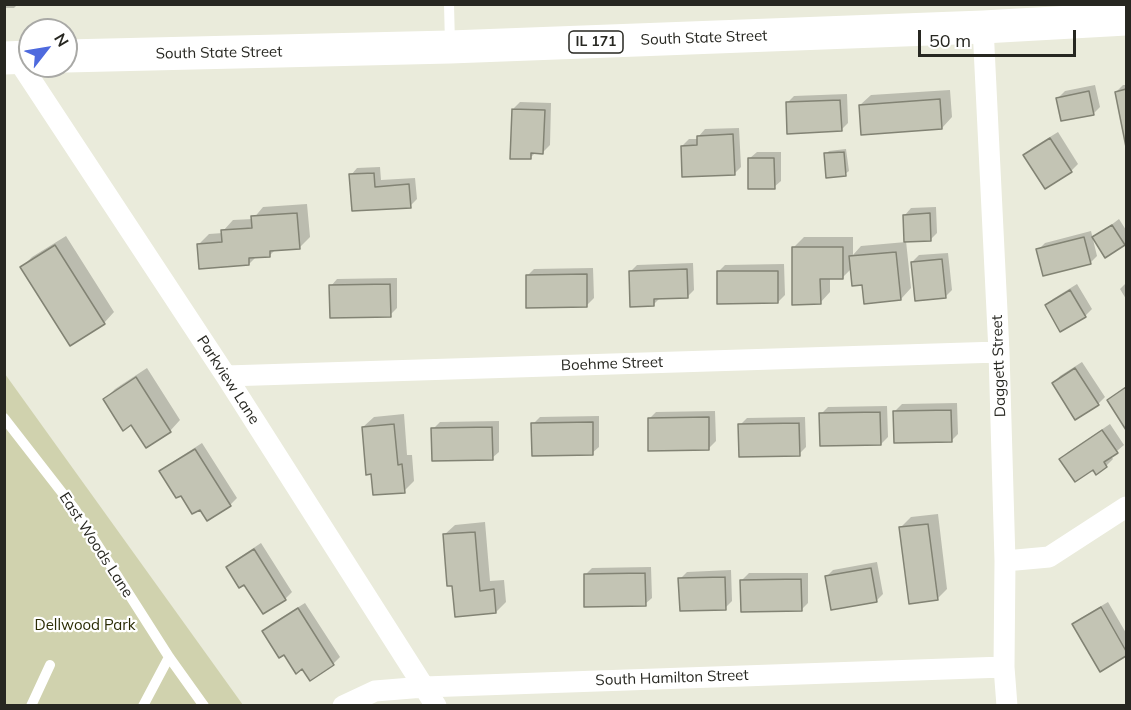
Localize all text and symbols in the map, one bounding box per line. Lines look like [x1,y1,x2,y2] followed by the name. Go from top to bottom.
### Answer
[18,18,78,78] north arrow
[921,18,1078,56] scale bar
[640,27,768,49] street label: South State Street
[50,29,73,50] text: N
[929,29,971,52] text: 50 m
[569,31,623,53] road number: IL 171
[155,43,283,63] street label: South State Street
[988,315,1010,417] street label: Daggett Street
[193,332,263,428] street label: Parkview Lane
[560,353,664,375] street label: Boehme Street
[55,489,137,601] street label: East Woods Lane
[34,616,136,634] park label: Dellwood Park
[595,666,749,690] street label: South Hamilton Street

